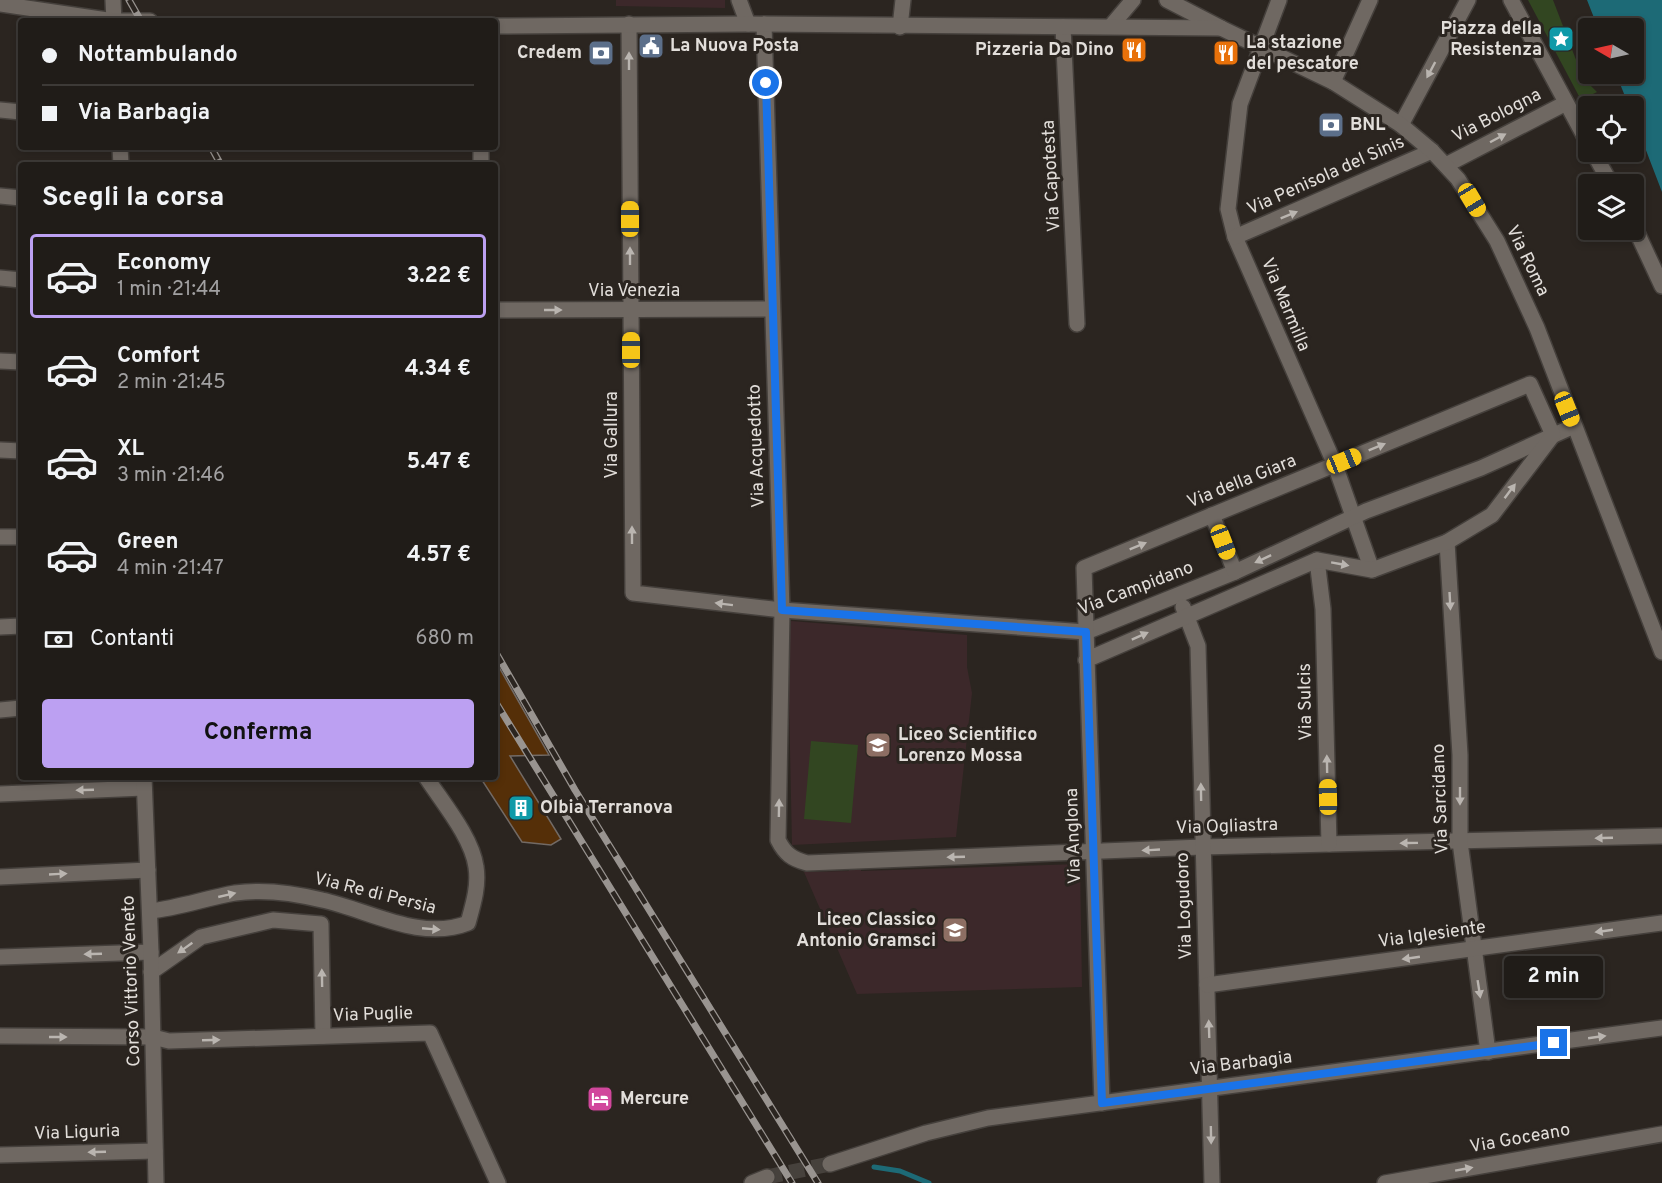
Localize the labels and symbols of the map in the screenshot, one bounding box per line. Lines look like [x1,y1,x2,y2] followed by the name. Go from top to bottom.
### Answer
[1440,18,1542,62] place label: Piazza della Resistenza
[1578,18,1644,84] north arrow
[1546,24,1576,54] place icon: Piazza della Resistenza
[636,31,666,61] public building icon: La Nuova Posta
[1246,32,1359,76] place label: La stazione del pescatore
[670,35,799,58] place label: La Nuova Posta
[1119,35,1149,65] restaurant icon: Pizzeria Da Dino
[586,38,616,68] bank icon: Credem
[1211,38,1241,68] restaurant icon: La stazione del pescatore
[975,39,1114,62] place label: Pizzeria Da Dino
[517,42,582,65] place label: Credem
[624,51,634,70] one-way arrow
[1426,62,1436,79] one-way arrow
[752,69,779,96] route start
[1449,84,1545,148] street label: Via Bologna
[1316,110,1346,140] bank icon: BNL
[1350,114,1385,137] place label: BNL
[1038,119,1066,233] street label: Via Capotesta
[1244,131,1408,221] street label: Via Penisola del Sinis
[1489,133,1506,142] one-way arrow
[1455,180,1489,220] car
[621,201,639,237] car
[1281,210,1299,220] one-way arrow
[1500,222,1554,300] street label: Via Roma
[625,246,635,265] one-way arrow
[1255,255,1315,355] street label: Via Marmilla
[588,280,680,303] street label: Via Venezia
[544,305,563,315] one-way arrow
[622,332,640,368] car
[743,384,771,508] street label: Via Acquedotto
[1552,389,1582,429] car
[601,391,624,479] street label: Via Gallura
[1368,442,1386,451] one-way arrow
[1324,446,1364,476] car
[1184,450,1300,514] street label: Via della Giara
[1504,484,1516,500] one-way arrow
[1208,522,1238,562] car
[627,525,637,544] one-way arrow
[1130,541,1148,551] one-way arrow
[1254,554,1272,564] one-way arrow
[1075,556,1197,622] street label: Via Campidano
[1330,560,1349,569] one-way arrow
[1446,591,1455,610] one-way arrow
[714,599,733,608] one-way arrow
[1131,631,1149,641] one-way arrow
[1294,663,1318,741] street label: Via Sulcis
[898,724,1037,768] place label: Liceo Scientifico Lorenzo Mossa
[863,730,893,760] school or university icon: Liceo Scientifico Lorenzo Mossa
[1428,743,1454,855] street label: Via Sarcidano
[1322,755,1332,774] one-way arrow
[1319,779,1337,815] car
[1196,782,1205,801] one-way arrow
[76,786,95,795] one-way arrow
[1455,786,1465,805] one-way arrow
[1061,787,1087,885] street label: Via Anglona
[506,793,536,823] building icon: Olbia Terranova
[540,797,673,820] place label: Olbia Terranova
[774,798,784,817] one-way arrow
[1175,814,1279,840] street label: Via Ogliastra
[1594,833,1613,843] one-way arrow
[1399,838,1418,848] one-way arrow
[1141,845,1160,854] one-way arrow
[1172,852,1198,960] street label: Via Logudoro
[946,853,965,862] one-way arrow
[312,868,438,920] street label: Via Re di Persia
[49,870,68,879] one-way arrow
[218,890,237,900] one-way arrow
[118,895,146,1067] street label: Corso Vittorio Veneto
[796,909,936,953] place label: Liceo Classico Antonio Gramsci
[940,915,970,945] school or university icon: Liceo Classico Antonio Gramsci
[1377,916,1487,954] street label: Via Iglesiente
[422,924,441,933] one-way arrow
[1594,927,1613,936] one-way arrow
[177,942,193,953] one-way arrow
[83,949,102,959] one-way arrow
[1401,953,1420,962] one-way arrow
[1504,956,1604,998] callout: 2 min
[317,968,327,987] one-way arrow
[1475,980,1484,999] one-way arrow
[333,1002,413,1028] street label: Via Puglie
[1204,1019,1213,1038] one-way arrow
[1540,1029,1567,1056] route end
[49,1032,68,1042] one-way arrow
[1588,1032,1607,1041] one-way arrow
[202,1035,221,1044] one-way arrow
[1189,1046,1293,1082] street label: Via Barbagia
[585,1084,615,1114] hotel icon: Mercure
[620,1088,689,1111] place label: Mercure
[1468,1119,1572,1159] street label: Via Goceano
[34,1120,120,1146] street label: Via Liguria
[1206,1126,1216,1145] one-way arrow
[87,1147,106,1157] one-way arrow
[1454,1164,1473,1173] one-way arrow

